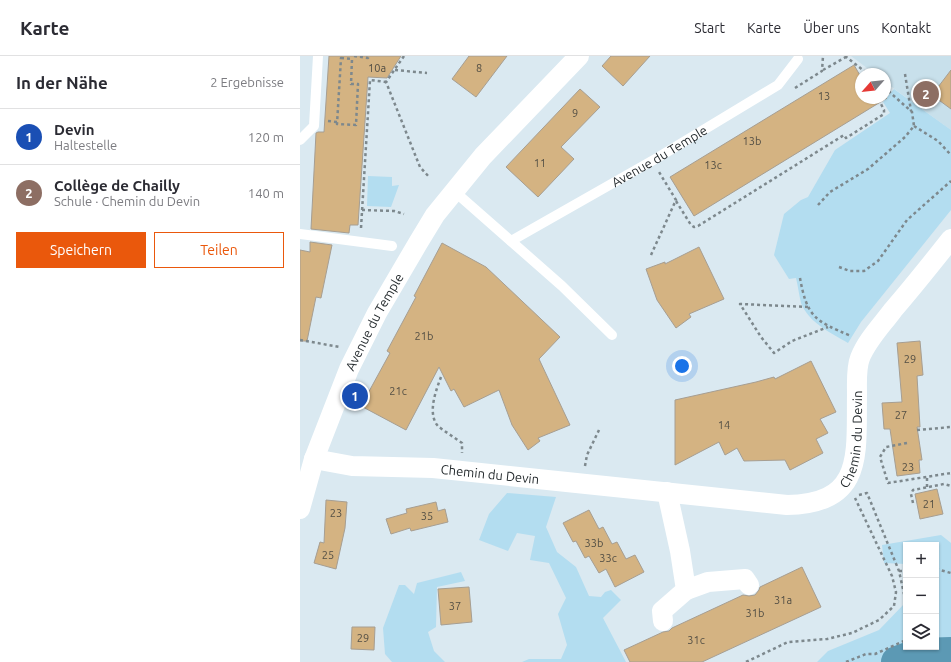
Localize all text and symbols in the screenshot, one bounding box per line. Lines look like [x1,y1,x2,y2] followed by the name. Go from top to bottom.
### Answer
[20,17,69,39] text: Karte
[694,20,725,36] text: Start
[747,20,781,36] text: Karte
[803,20,859,36] text: Über uns
[881,20,931,36] text: Kontakt
[368,62,386,74] house number: 10a
[476,62,482,74] house number: 8
[855,68,891,104] north arrow
[16,73,108,92] text: In der Nähe
[210,75,284,89] text: 2 Ergebnisse
[913,79,939,109] pin: 2
[818,90,830,102] house number: 13
[572,107,578,119] house number: 9
[54,121,95,138] text: Devin
[609,123,710,189] street label: Avenue du Temple
[25,130,33,144] text: 1
[248,130,284,144] text: 120 m
[743,135,761,147] house number: 13b
[54,138,117,152] text: Haltestelle
[534,157,546,169] house number: 11
[704,159,722,171] house number: 13c
[54,177,180,194] text: Collège de Chailly
[25,186,33,200] text: 2
[248,186,284,200] text: 140 m
[54,194,200,208] text: Schule · Chemin du Devin
[16,232,146,268] button: Speichern
[154,232,284,268] button: Teilen
[342,271,406,373] street label: Avenue du Temple
[415,330,433,342] house number: 21b
[904,353,916,365] house number: 29
[672,356,692,376] your location
[342,381,368,411] pin: 1
[389,385,407,397] house number: 21c
[837,390,864,490] street label: Chemin du Devin
[895,409,907,421] house number: 27
[718,419,730,431] house number: 14
[902,461,914,473] house number: 23
[440,462,540,486] street label: Chemin du Devin
[923,498,935,510] house number: 21
[330,507,342,519] house number: 23
[421,510,433,522] house number: 35
[585,537,603,549] house number: 33b
[903,542,939,650] map controls
[903,542,939,578] button: +
[322,549,334,561] house number: 25
[599,552,617,564] house number: 33c
[903,578,939,614] button: −
[774,594,792,606] house number: 31a
[449,600,461,612] house number: 37
[746,607,764,619] house number: 31b
[903,614,939,650] button: layers
[357,632,369,644] house number: 29
[687,634,705,646] house number: 31c

